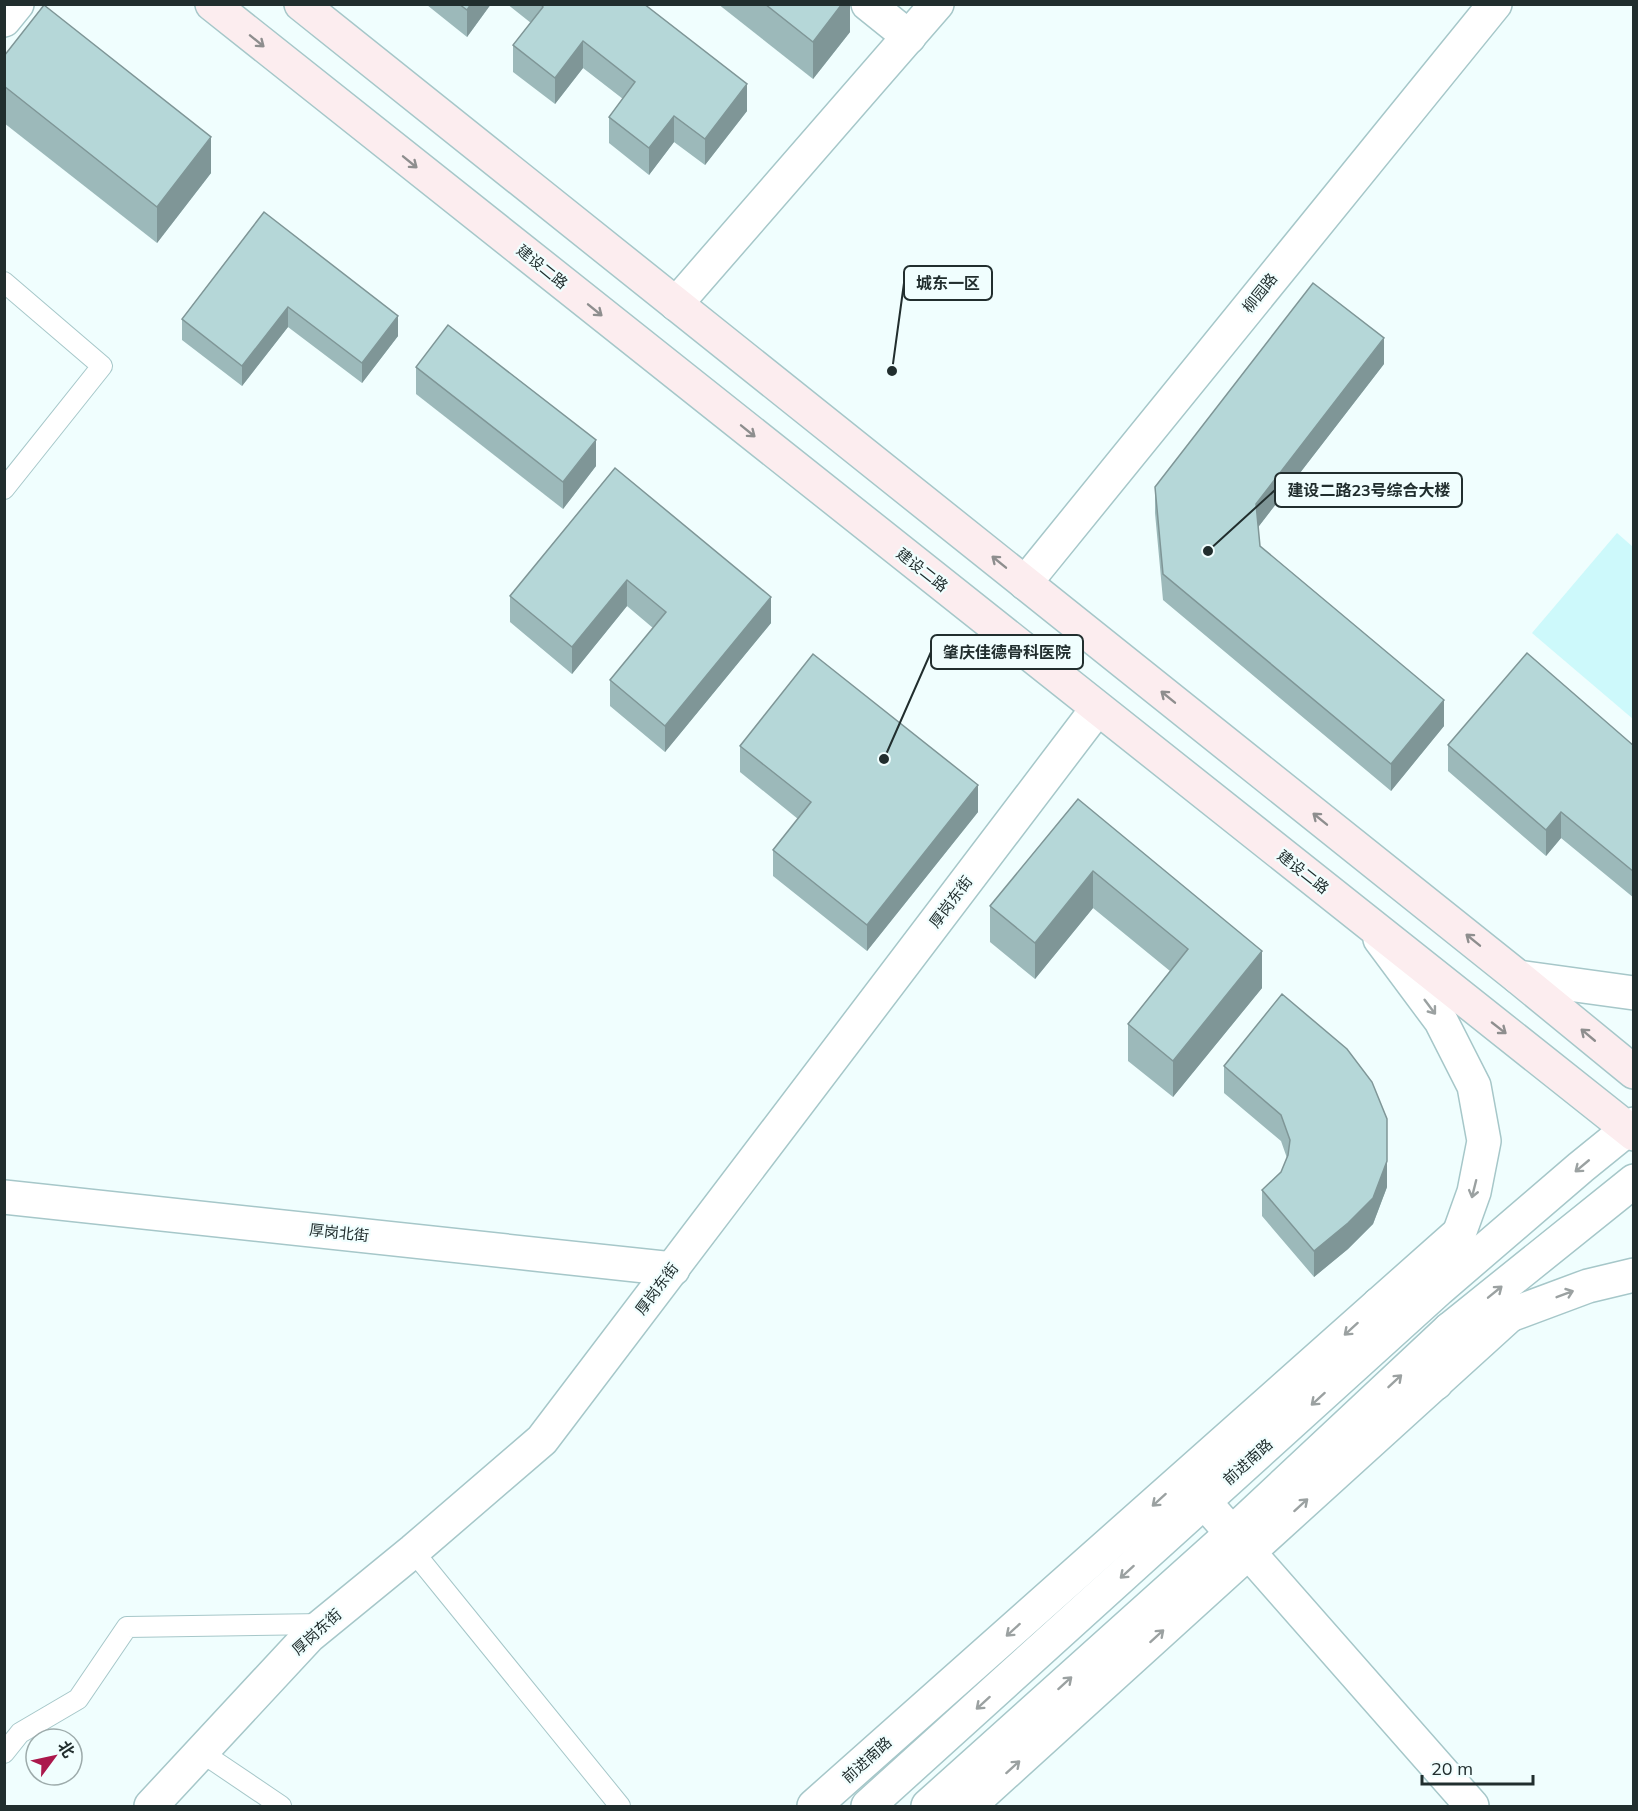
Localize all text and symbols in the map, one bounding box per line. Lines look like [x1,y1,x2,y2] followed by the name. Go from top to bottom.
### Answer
[249,34,265,47] one-way arrow
[402,156,418,169] one-way arrow
[513,240,572,293] street label: 建设二路
[904,266,992,300] callout: 城东一区
[1238,269,1281,316] street label: 柳园路
[916,273,980,293] text: 城东一区
[587,303,603,316] one-way arrow
[740,425,756,438] one-way arrow
[1275,473,1462,507] callout: 建设二路23号综合大楼
[1287,480,1451,500] text: 建设二路23号综合大楼
[893,544,952,596] street label: 建设二路
[992,555,1007,569] one-way arrow
[931,635,1083,669] callout: 肇庆佳德骨科医院
[943,642,1071,662] text: 肇庆佳德骨科医院
[1161,690,1176,704] one-way arrow
[1313,812,1329,825] one-way arrow
[1274,846,1333,898] street label: 建设二路
[925,872,976,931] street label: 厚岗东街
[1465,934,1481,947] one-way arrow
[1424,998,1437,1014] one-way arrow
[1490,1021,1506,1034] one-way arrow
[1580,1028,1596,1041] one-way arrow
[1575,1159,1590,1173] one-way arrow
[1468,1179,1480,1198] one-way arrow
[308,1220,370,1245] street label: 厚岗北街
[631,1259,682,1318] street label: 厚岗东街
[1487,1286,1503,1299] one-way arrow
[1555,1288,1574,1299] one-way arrow
[1344,1322,1359,1336] one-way arrow
[1387,1374,1402,1388] one-way arrow
[1311,1392,1326,1406] one-way arrow
[1219,1434,1276,1489] street label: 前进南路
[1151,1493,1166,1507] one-way arrow
[1293,1498,1308,1512] one-way arrow
[1120,1565,1135,1579] one-way arrow
[288,1604,345,1659] street label: 厚岗东街
[1006,1623,1021,1637] one-way arrow
[1149,1629,1164,1643] one-way arrow
[1058,1676,1073,1690] one-way arrow
[975,1696,990,1710] one-way arrow
[24,1727,84,1787] north arrow
[838,1732,895,1787] street label: 前进南路
[54,1737,79,1761] text: 北
[1422,1748,1533,1786] scale bar
[1431,1757,1473,1780] text: 20 m
[1005,1760,1020,1774] one-way arrow

